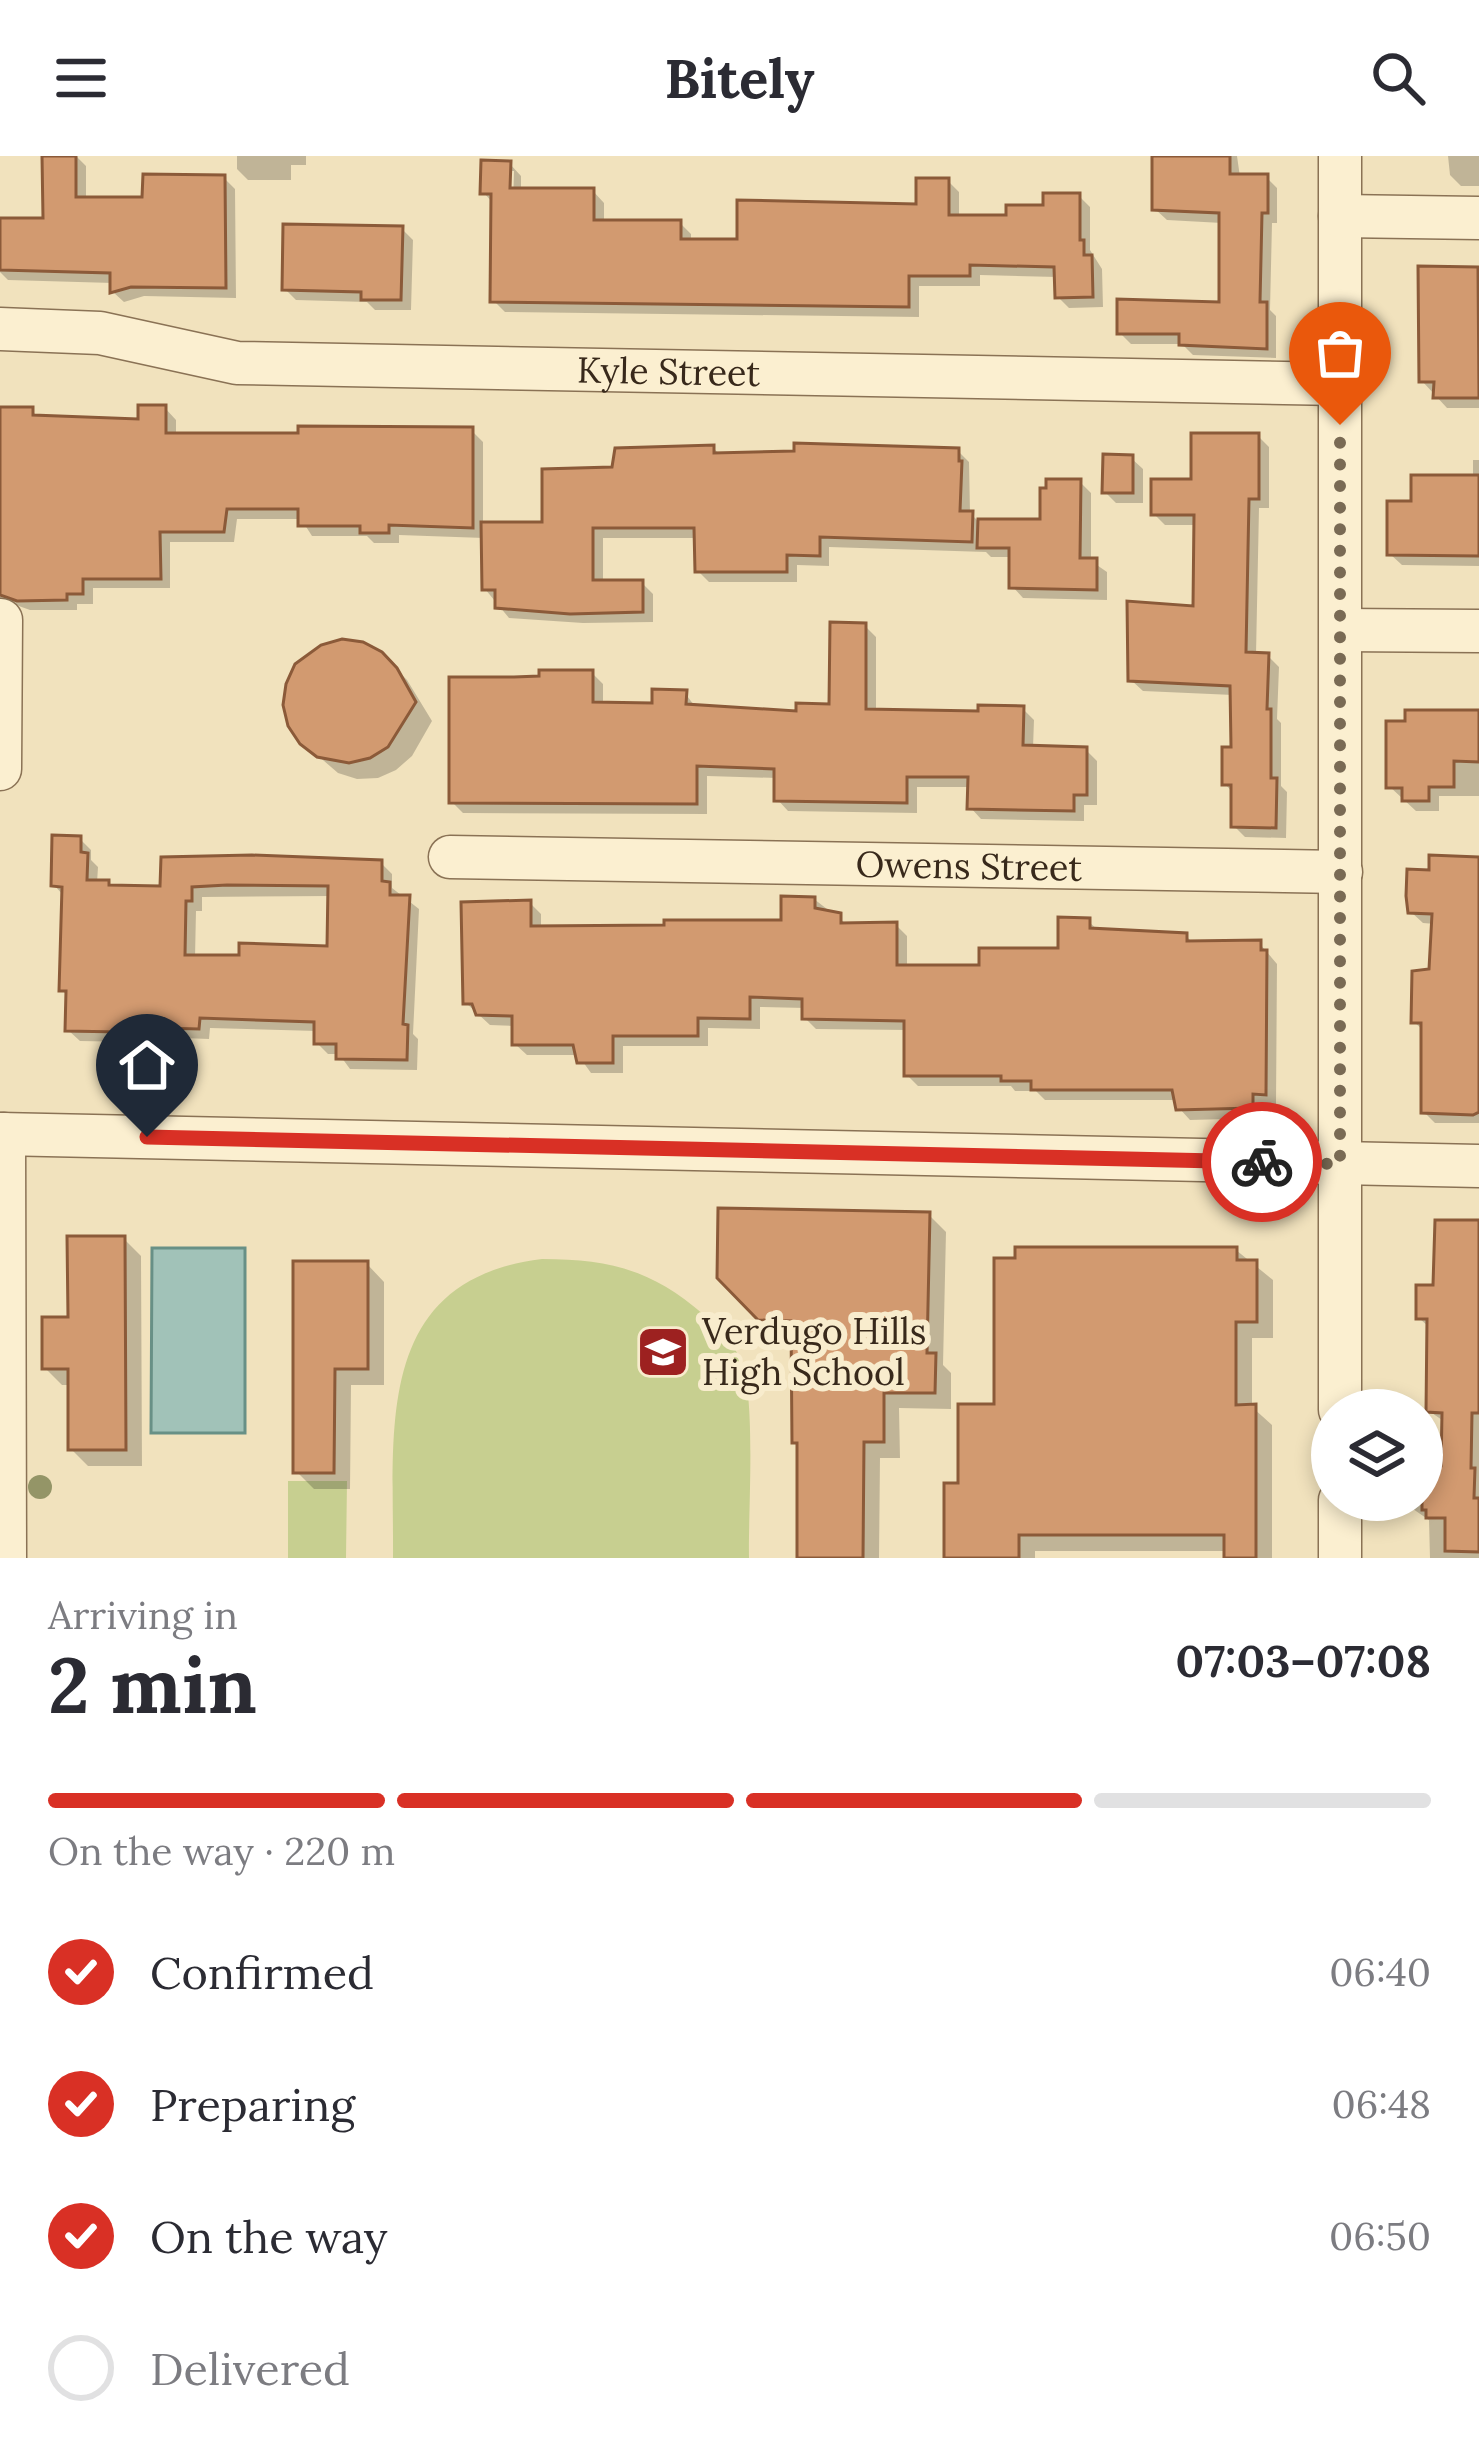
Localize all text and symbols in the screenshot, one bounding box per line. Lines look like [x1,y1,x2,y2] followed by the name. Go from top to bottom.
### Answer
[664,44,815,113] text: Bitely
[48,45,114,111] icon: menu
[1365,45,1431,111] icon: search
[1289,302,1391,425] pin
[1307,320,1373,386] icon: bag
[577,346,761,396] street label: Kyle Street
[855,841,1083,891] street label: Owens Street
[96,1014,198,1137] pin
[114,1032,180,1098] icon: home
[1202,1102,1322,1222] courier
[1229,1129,1295,1195] icon: bike
[701,1308,926,1395] place label: Verdugo Hills High School
[635,1324,691,1380] school or university icon: Verdugo Hills High School
[1311,1389,1443,1521] map controls
[1311,1389,1443,1521] button: layers
[48,1590,238,1640] text: Arriving in
[1176,1632,1431,1689] text: 07:03–07:08
[48,1635,257,1734] text: 2 min
[48,1826,395,1876] text: On the way · 220 m
[48,1939,114,2005] icon: check
[150,1944,374,2001] text: Confirmed
[1329,1947,1431,1997] text: 06:40
[48,2071,114,2137] icon: check
[150,2076,355,2133] text: Preparing
[1331,2079,1431,2129] text: 06:48
[48,2203,114,2269] icon: check
[150,2208,388,2265] text: On the way
[1329,2211,1431,2261] text: 06:50
[150,2340,350,2397] text: Delivered

